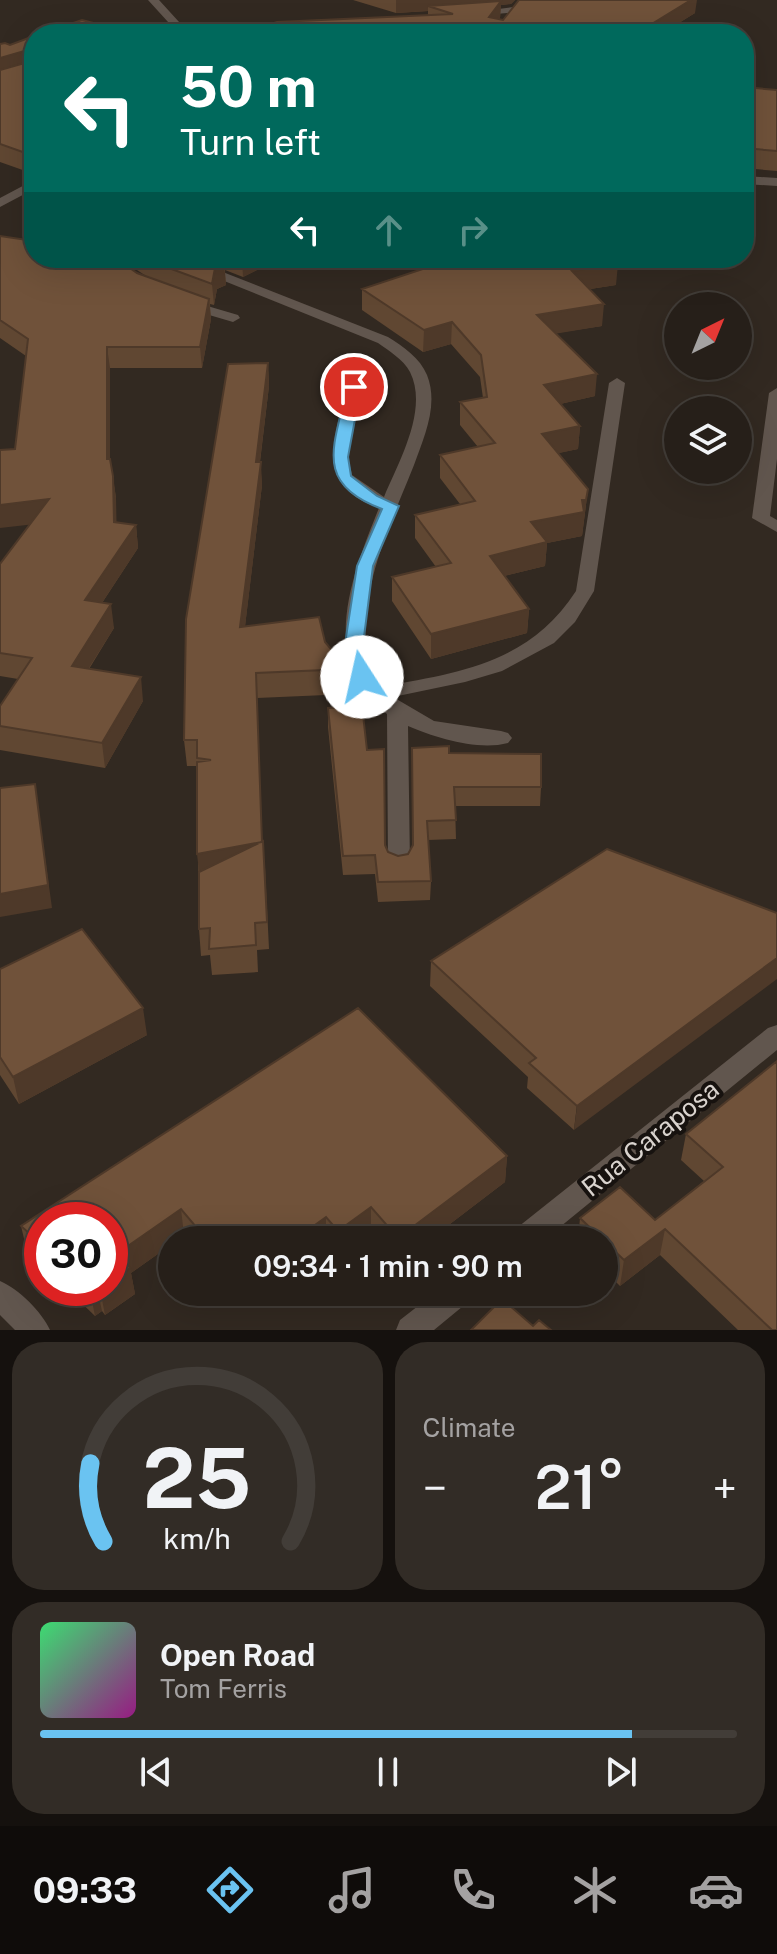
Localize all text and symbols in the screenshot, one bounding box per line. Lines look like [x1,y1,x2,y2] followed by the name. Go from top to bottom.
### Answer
[180,54,317,120] text: 50 m
[48,56,152,160] icon: left
[180,121,321,163] text: Turn left
[283,208,327,252] icon: left
[367,208,411,252] icon: ahead
[451,208,495,252] icon: right
[664,292,752,380] north arrow
[664,292,752,484] map controls
[320,353,388,421] pin
[332,365,376,409] icon: arrive
[664,396,752,484] button: layers
[320,635,404,719] position arrow
[575,1073,725,1203] street label: Rua Caraposa
[24,1202,128,1306] speed limit sign: 30
[253,1248,523,1284] text: 09:34 · 1 min · 90 m
[423,1412,516,1443] text: Climate
[143,1429,252,1527] text: 25
[535,1452,625,1523] text: 21°
[423,1462,447,1514] text: −
[713,1462,737,1514] text: +
[164,1522,231,1555] text: km/h
[160,1637,315,1673] text: Open Road
[160,1673,287,1704] text: Tom Ferris
[134,1750,178,1794] icon: previous
[366,1750,410,1794] icon: pause
[599,1750,643,1794] icon: next
[202,1862,258,1918] icon: directions
[324,1862,380,1918] icon: music
[445,1862,501,1918] icon: phone
[567,1862,623,1918] icon: climate
[688,1862,744,1918] icon: car
[33,1869,137,1911] text: 09:33

